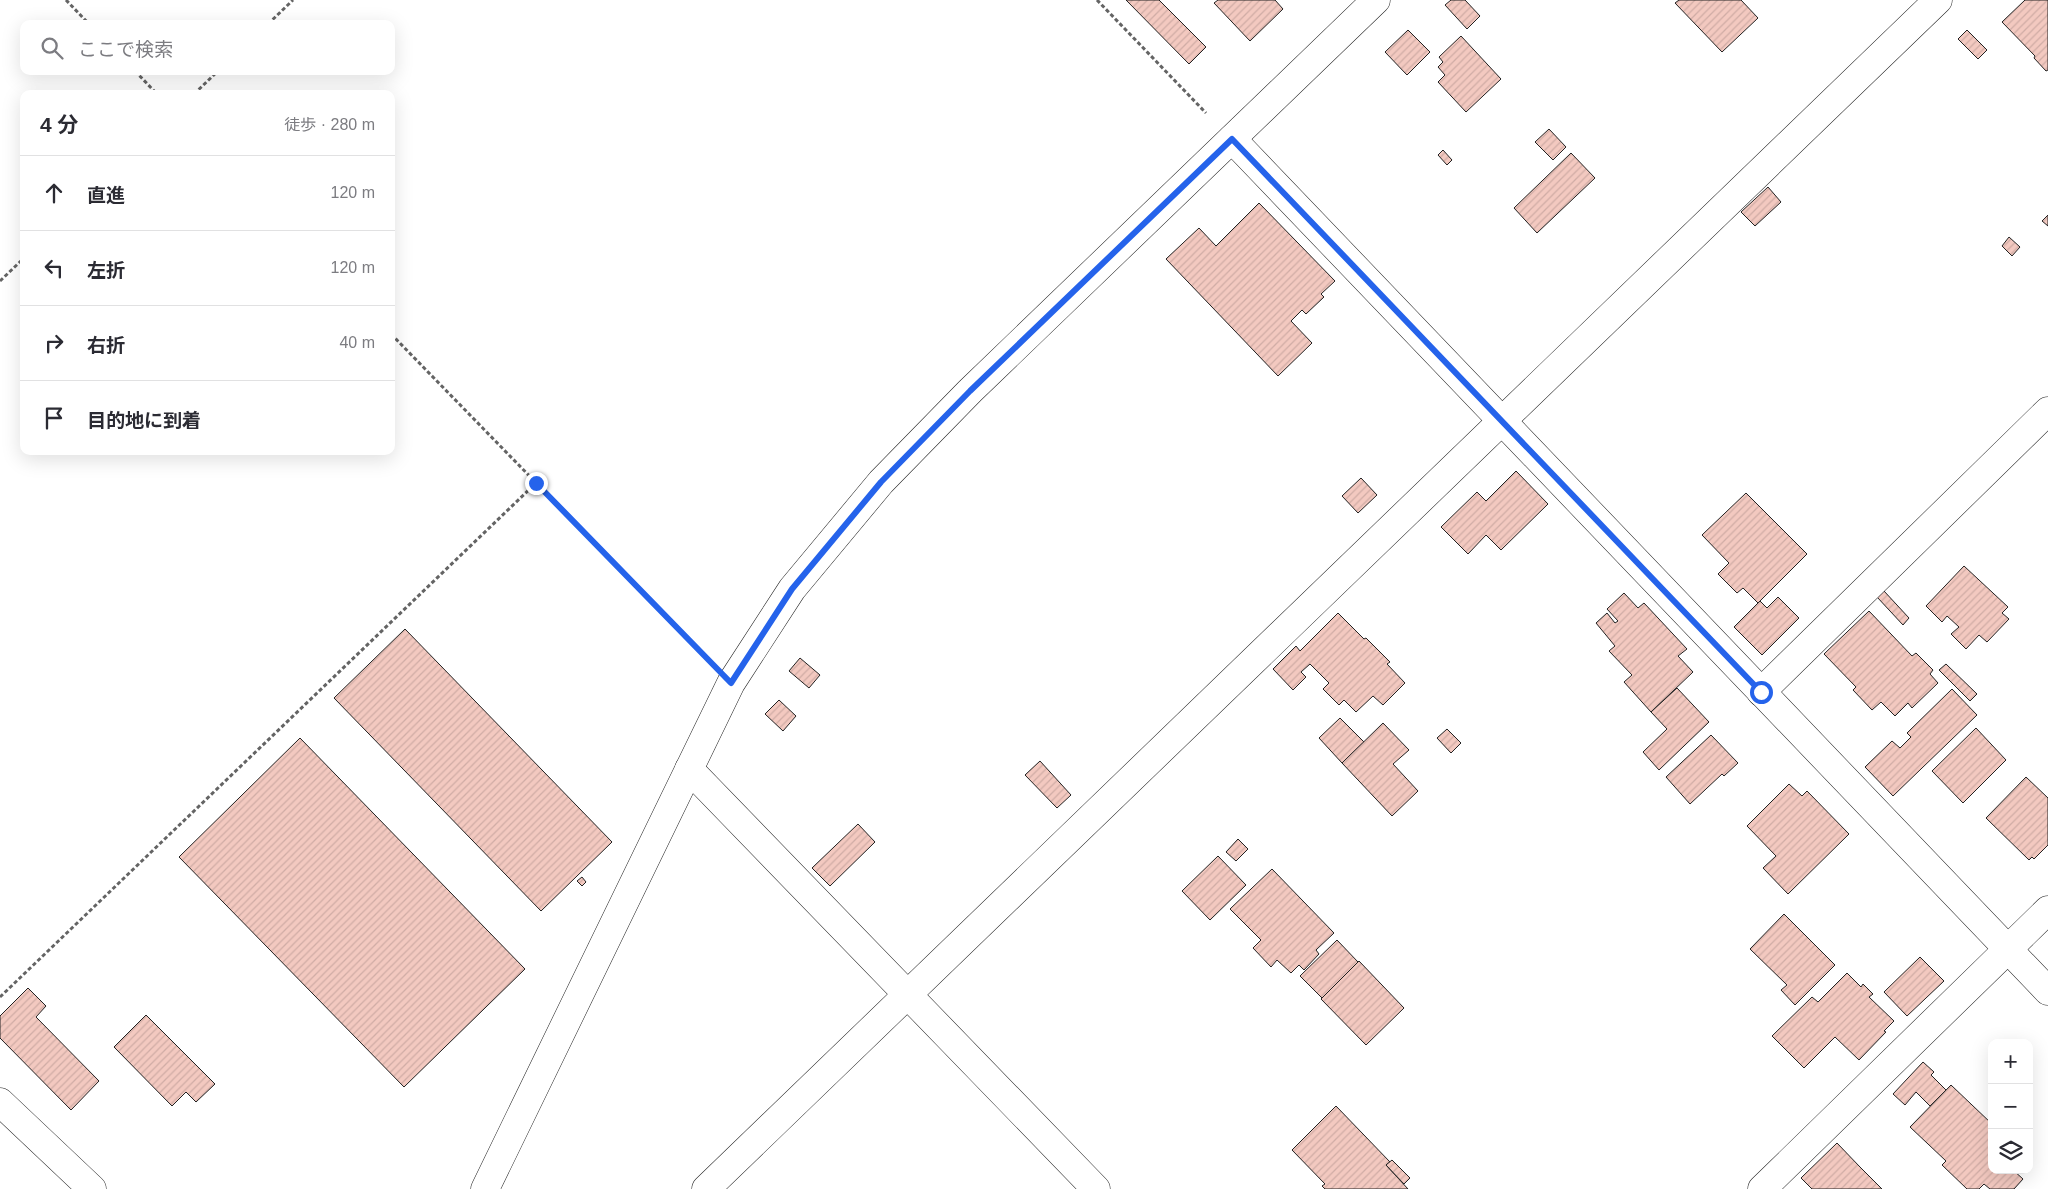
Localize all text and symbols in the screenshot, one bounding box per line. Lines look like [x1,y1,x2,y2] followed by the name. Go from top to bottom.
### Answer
[20,20,395,75] search box
[38,34,66,62] icon: search
[78,39,173,60] text: ここで検索
[40,113,79,136] text: 4 分
[284,116,375,133] text: 徒歩 · 280 m
[40,179,68,207] icon: ahead
[331,184,375,201] text: 120 m
[87,185,125,206] text: 直進
[40,254,68,282] icon: left
[331,259,375,276] text: 120 m
[87,260,125,281] text: 左折
[40,329,68,357] icon: right
[339,334,375,351] text: 40 m
[87,335,125,356] text: 右折
[40,404,68,432] icon: arrive
[87,410,201,431] text: 目的地に到着
[525,472,548,495] route end
[1750,681,1773,704] route start
[1988,1039,2033,1174] map controls
[1988,1039,2033,1084] button: +
[1988,1084,2033,1129] button: −
[1988,1129,2033,1174] button: layers

